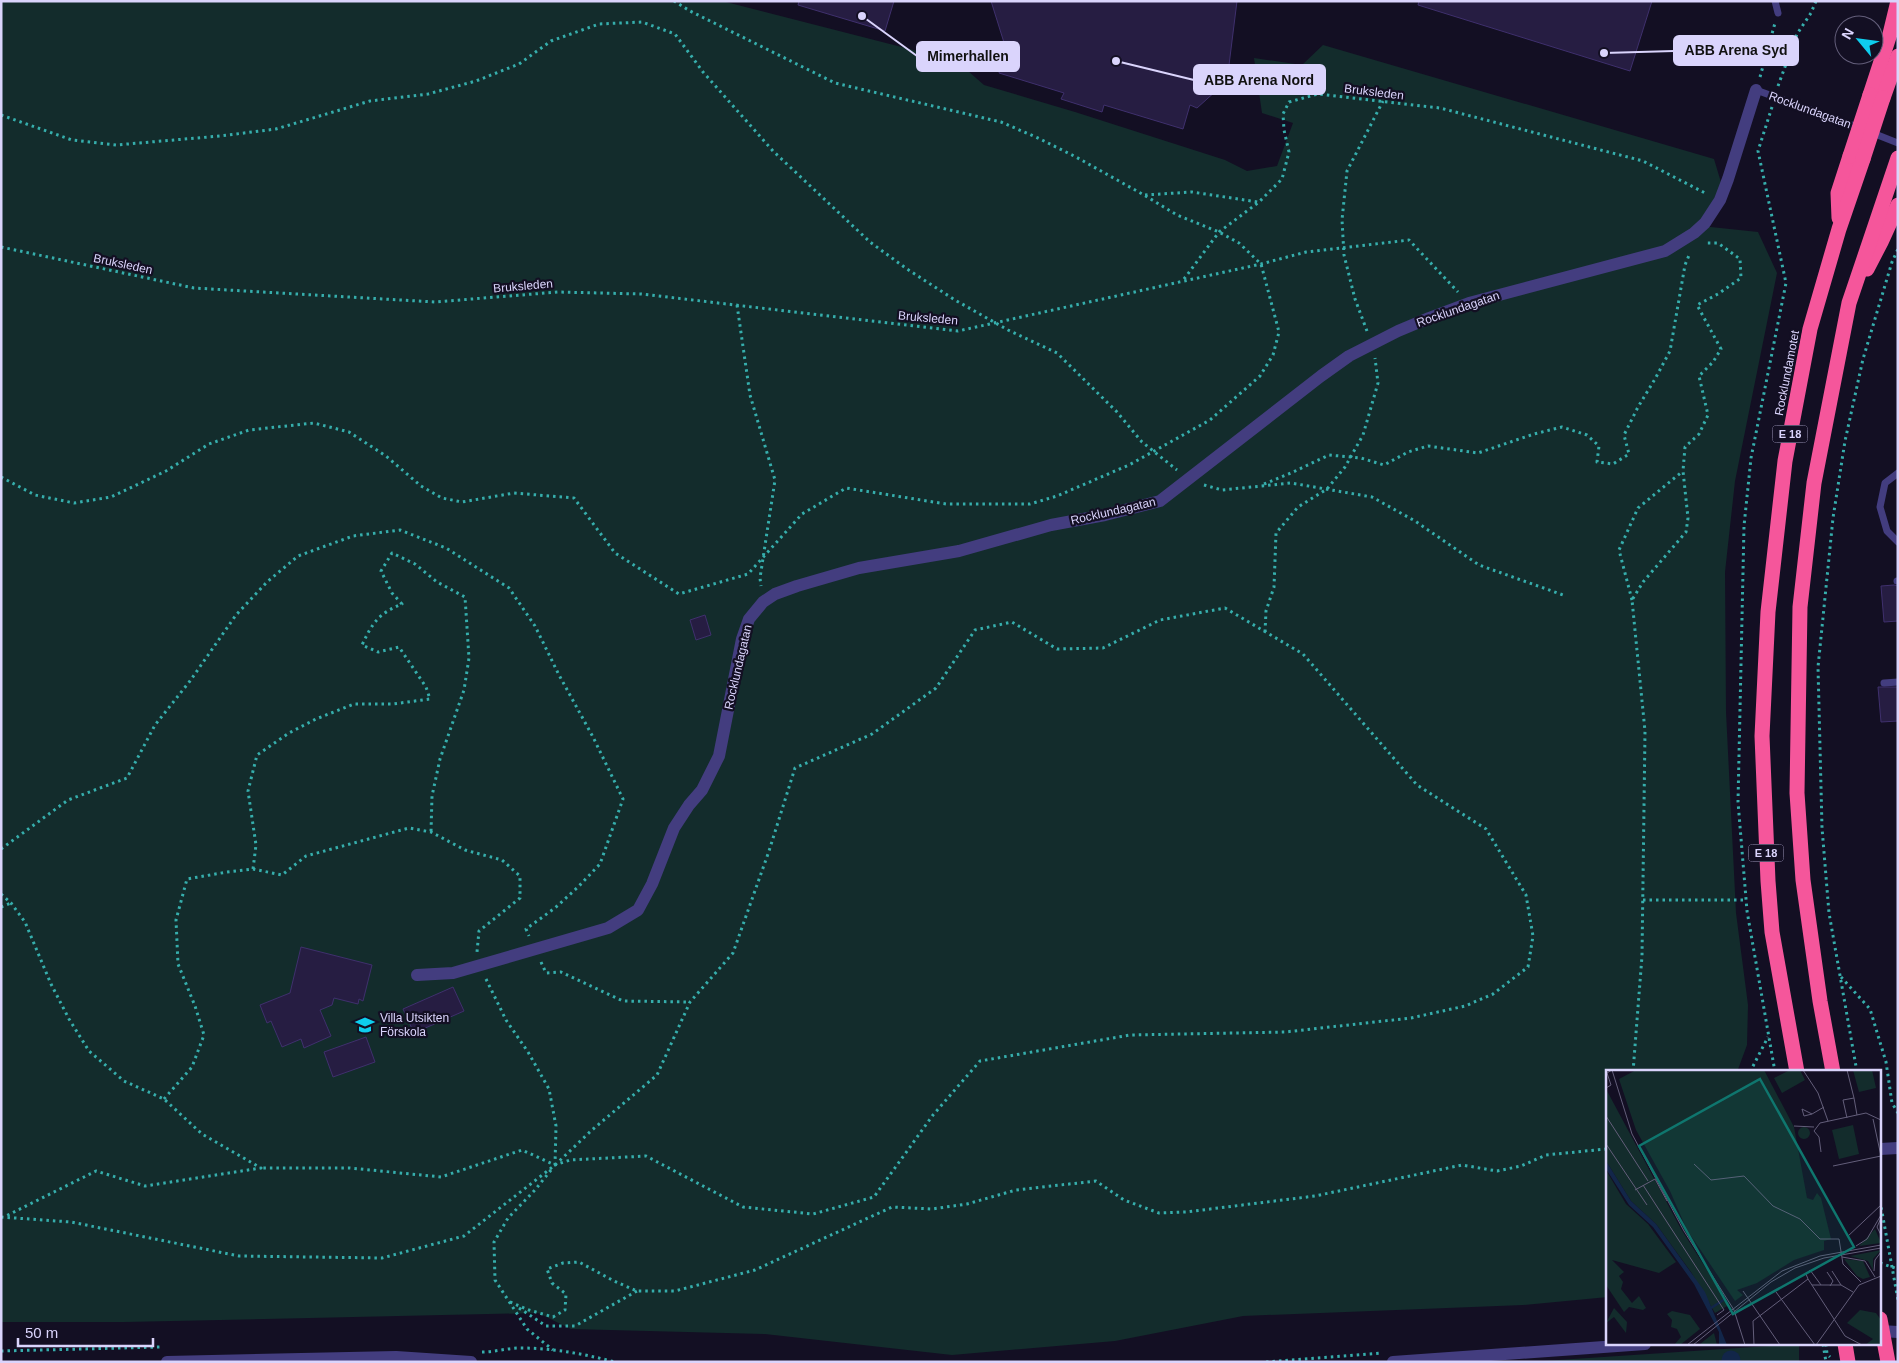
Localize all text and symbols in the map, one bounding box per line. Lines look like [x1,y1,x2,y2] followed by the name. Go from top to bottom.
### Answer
[1834,15,1884,65] north arrow
[1838,25,1857,42] text: N
[1674,36,1798,65] callout: ABB Arena Syd
[917,42,1019,71] callout: Mimerhallen
[1685,42,1787,58] text: ABB Arena Syd
[927,48,1009,64] text: Mimerhallen
[1194,65,1325,94] callout: ABB Arena Nord
[1204,72,1314,88] text: ABB Arena Nord
[1343,81,1405,103] street label: Bruksleden
[1767,89,1853,131] street label: Rocklundagatan
[92,251,154,277] street label: Bruksleden
[492,276,554,296] street label: Bruksleden
[1415,288,1501,330] street label: Rocklundagatan
[897,308,959,328] street label: Bruksleden
[1772,328,1802,417] street label: Rocklundamotet
[1772,426,1808,442] road number: E 18
[1069,494,1157,528] street label: Rocklundagatan
[721,623,755,711] street label: Rocklundagatan
[1748,844,1784,861] road number: E 18
[380,1011,449,1039] place label: Villa Utsikten Förskola
[354,1014,376,1036] school or university icon: Villa Utsikten Förskola
[1606,1070,1882,1346] inset map
[18,1316,152,1348] scale bar
[25,1324,58,1341] text: 50 m

